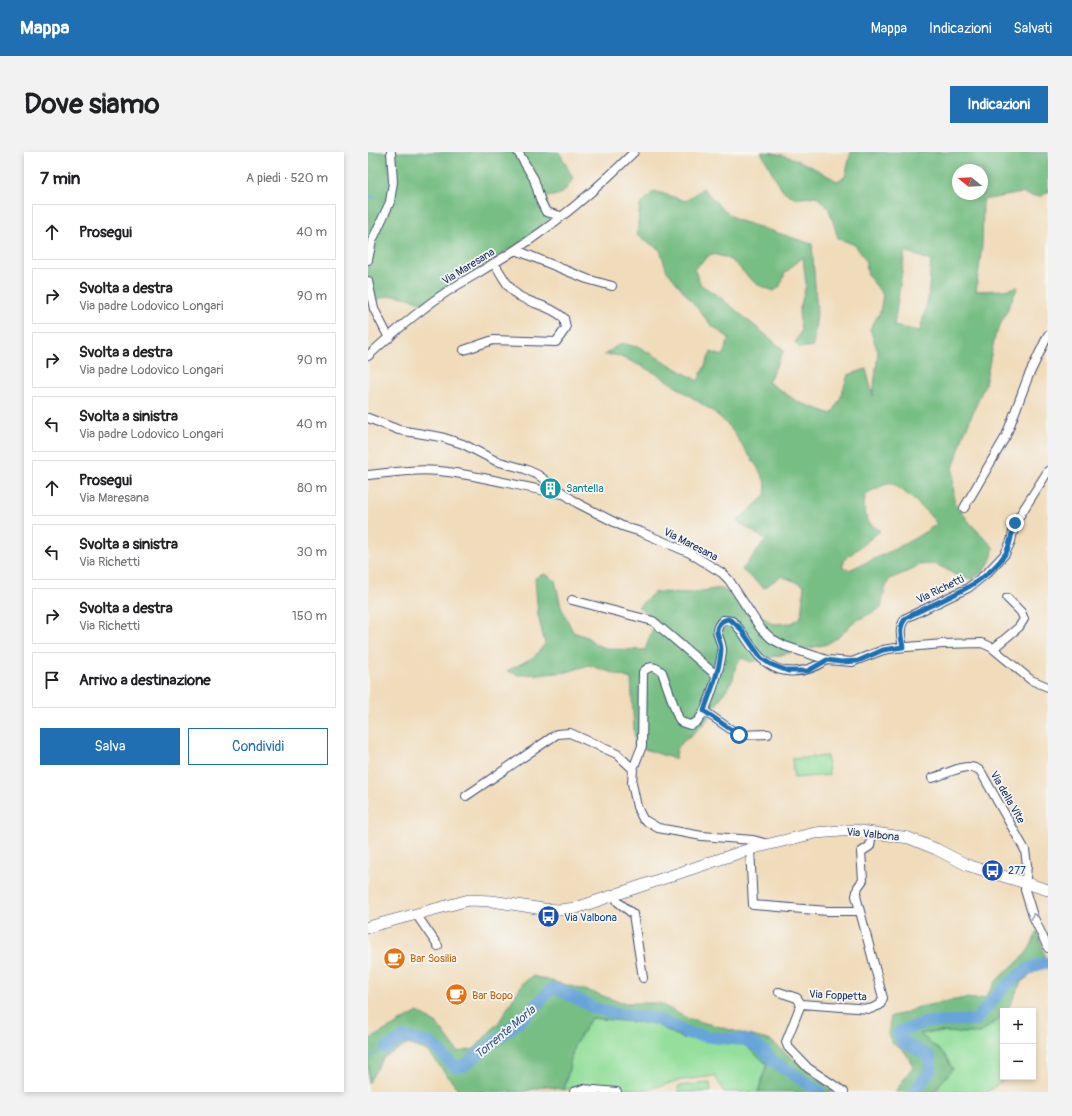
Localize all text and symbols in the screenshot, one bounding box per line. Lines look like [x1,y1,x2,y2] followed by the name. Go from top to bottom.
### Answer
[20,16,69,40] text: Mappa
[871,20,907,37] text: Mappa
[929,20,991,37] text: Indicazioni
[1013,20,1052,37] text: Salvati
[950,86,1048,123] button: Indicazioni
[24,87,160,122] text: Dove siamo
[952,164,988,200] north arrow
[40,168,80,189] text: 7 min
[246,170,328,186] text: A piedi · 520 m
[41,221,63,243] icon: ahead
[79,223,132,242] text: Prosegui
[296,224,327,240] text: 40 m
[440,245,497,288] street label: Via Maresana
[79,279,173,298] text: Svolta a destra
[41,285,63,307] icon: right
[297,288,327,304] text: 90 m
[79,298,223,314] text: Via padre Lodovico Longari
[79,343,173,362] text: Svolta a destra
[41,349,63,371] icon: right
[297,352,327,368] text: 90 m
[79,362,223,378] text: Via padre Lodovico Longari
[79,407,178,426] text: Svolta a sinistra
[41,413,63,435] icon: left
[296,416,327,432] text: 40 m
[79,426,223,442] text: Via padre Lodovico Longari
[79,471,132,490] text: Prosegui
[537,475,563,501] building icon: Santella
[41,477,63,499] icon: ahead
[297,480,327,496] text: 80 m
[566,482,604,495] place label: Santella
[79,490,149,506] text: Via Maresana
[1006,514,1024,532] route end
[661,525,720,564] street label: Via Maresana
[79,535,178,554] text: Svolta a sinistra
[41,541,63,563] icon: left
[297,544,327,560] text: 30 m
[79,554,140,570] text: Via Richetti
[914,572,966,607] street label: Via Richetti
[79,599,173,618] text: Svolta a destra
[41,605,63,627] icon: right
[292,608,327,624] text: 150 m
[79,618,140,634] text: Via Richetti
[41,669,63,691] icon: arrive
[79,671,211,690] text: Arrivo a destinazione
[730,726,748,744] route start
[40,728,180,765] button: Salva
[188,728,328,765] button: Condividi
[987,769,1028,826] street label: Via della Vite
[846,825,900,844] street label: Via Valbona
[979,857,1005,883] bus stop icon: 277
[1008,864,1026,877] place label: 277
[536,904,562,930] bus stop icon: Via Valbona
[564,911,617,924] place label: Via Valbona
[1030,913,1038,920] one-way arrow
[381,945,407,971] cafe icon: Bar Sosilia
[410,952,457,965] place label: Bar Sosilia
[444,982,470,1008] cafe icon: Bar Bopo
[809,987,867,1004] street label: Via Foppetta
[472,989,513,1002] place label: Bar Bopo
[472,1002,540,1062] water label: Torrente Morla
[1000,1008,1036,1080] map controls
[1000,1008,1036,1044] button: +
[1000,1044,1036,1080] button: −

